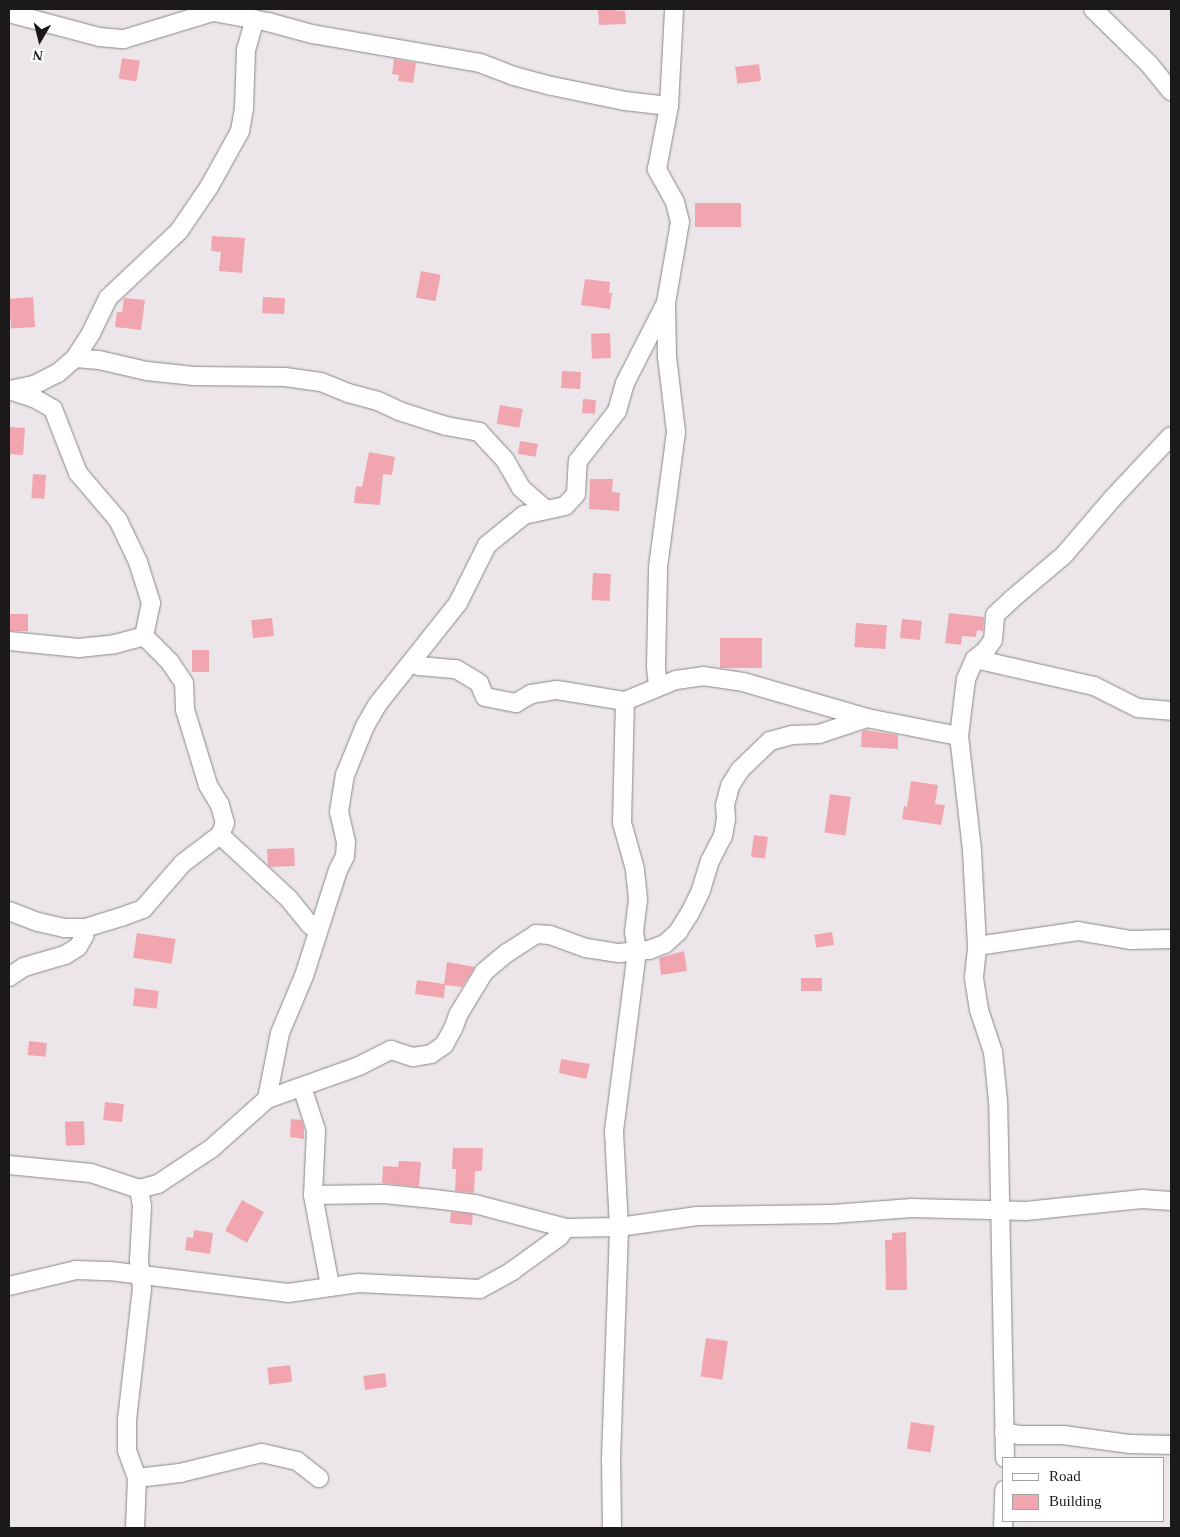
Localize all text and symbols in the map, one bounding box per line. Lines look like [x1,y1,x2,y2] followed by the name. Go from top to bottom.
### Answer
[15,15,65,65] north arrow
[32,47,44,63] text: N
[1002,1457,1165,1522] legend
[1049,1468,1081,1484] text: Road
[1049,1493,1102,1509] text: Building

